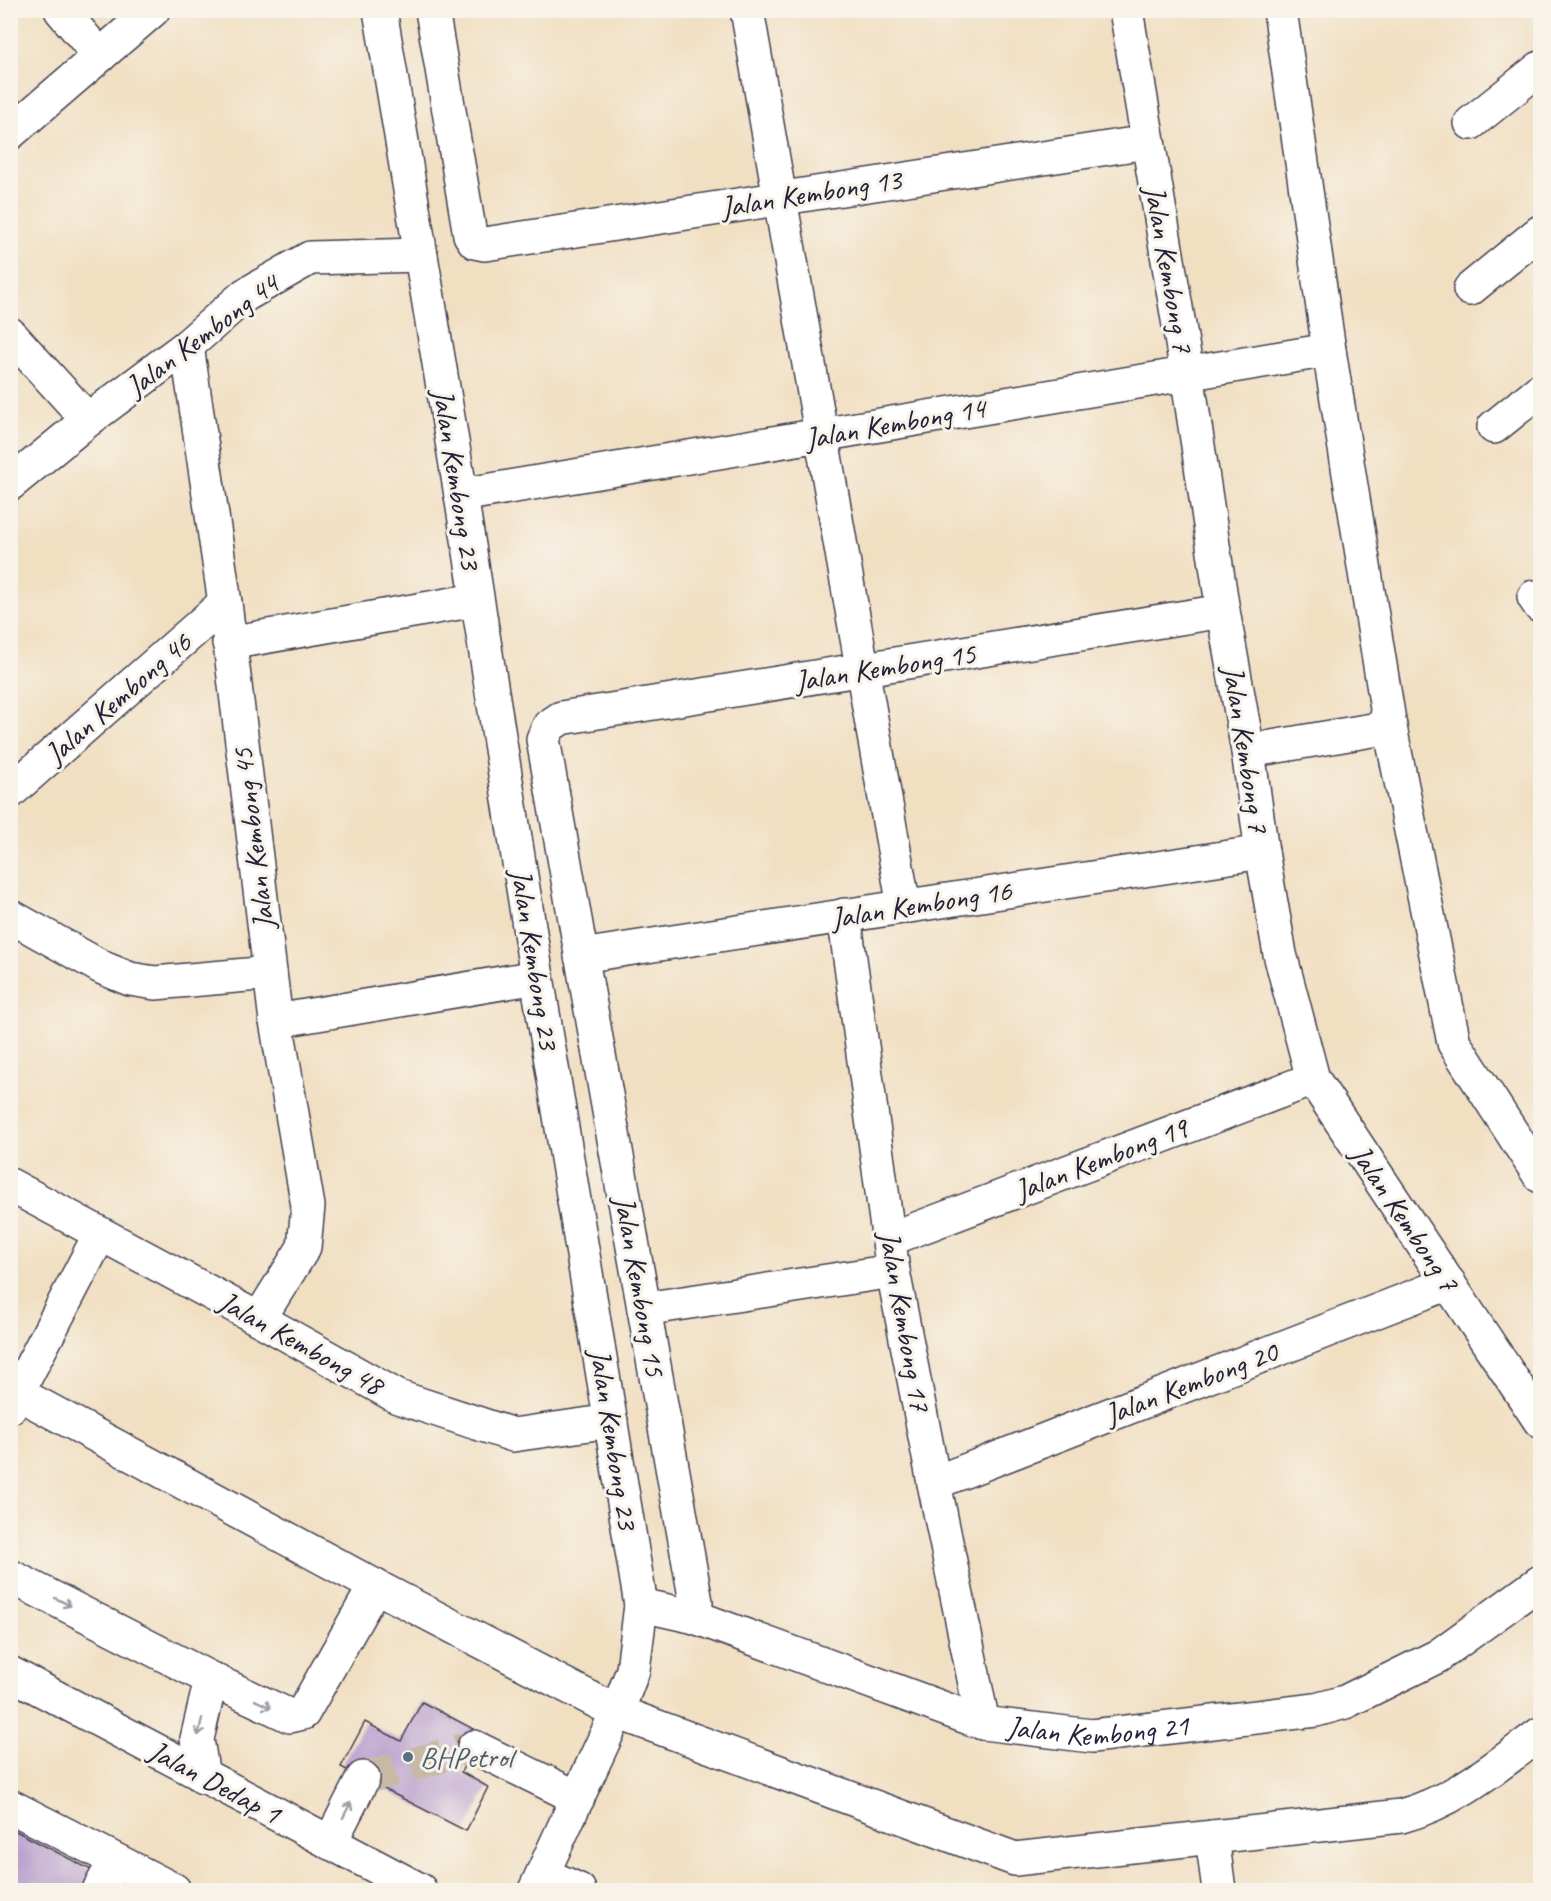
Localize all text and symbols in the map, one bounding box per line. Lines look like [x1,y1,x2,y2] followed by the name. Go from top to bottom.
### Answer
[716,160,907,226] street label: Jalan Kembong 13
[1135,181,1203,357] street label: Jalan Kembong 7
[116,263,288,406] street label: Jalan Kembong 44
[424,384,490,575] street label: Jalan Kembong 23
[800,388,991,458] street label: Jalan Kembong 14
[35,623,200,773] street label: Jalan Kembong 46
[790,634,980,700] street label: Jalan Kembong 15
[1214,661,1278,837] street label: Jalan Kembong 7
[223,745,283,934] street label: Jalan Kembong 45
[502,864,568,1055] street label: Jalan Kembong 23
[826,871,1016,937] street label: Jalan Kembong 16
[1007,1108,1195,1210] street label: Jalan Kembong 19
[1341,1136,1469,1300] street label: Jalan Kembong 7
[605,1191,675,1381] street label: Jalan Kembong 15
[870,1226,940,1416] street label: Jalan Kembong 17
[210,1281,392,1405] street label: Jalan Kembong 48
[1097,1332,1285,1434] street label: Jalan Kembong 20
[581,1344,647,1535] street label: Jalan Kembong 23
[53,1597,71,1609] one-way arrow
[254,1699,272,1711] one-way arrow
[1003,1706,1192,1755] street label: Jalan Kembong 21
[193,1718,205,1737] one-way arrow
[141,1730,289,1833] street label: Jalan Dedap 1
[420,1738,517,1776] place label: BHPetrol
[401,1750,415,1764] marker: BHPetrol
[341,1802,353,1820] one-way arrow

